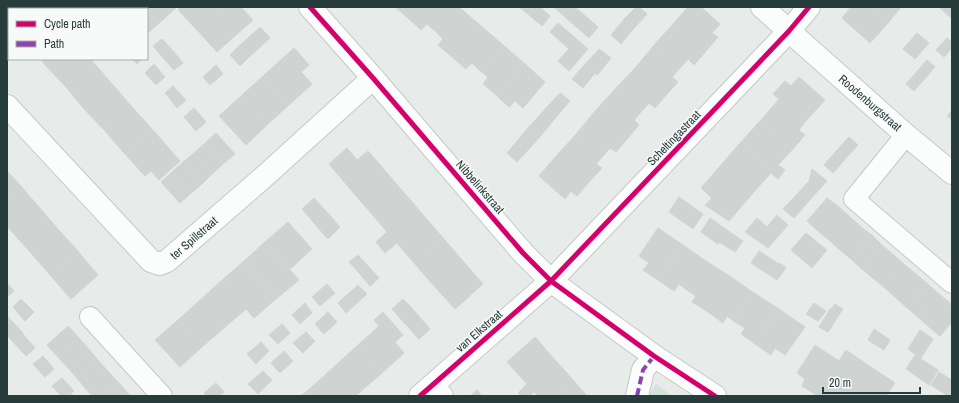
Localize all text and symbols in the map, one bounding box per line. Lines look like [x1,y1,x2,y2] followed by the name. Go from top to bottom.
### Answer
[8,8,148,60] legend
[44,16,91,32] text: Cycle path
[44,36,64,52] text: Path
[835,71,905,135] street label: Roodenburgstraat
[644,107,705,169] street label: Scheltingastraat
[452,157,508,217] street label: Nibbelinkstraat
[167,213,221,263] street label: ter Spillstraat
[452,306,506,356] street label: van Elkstraat
[823,369,920,395] scale bar
[829,375,851,391] text: 20 m

